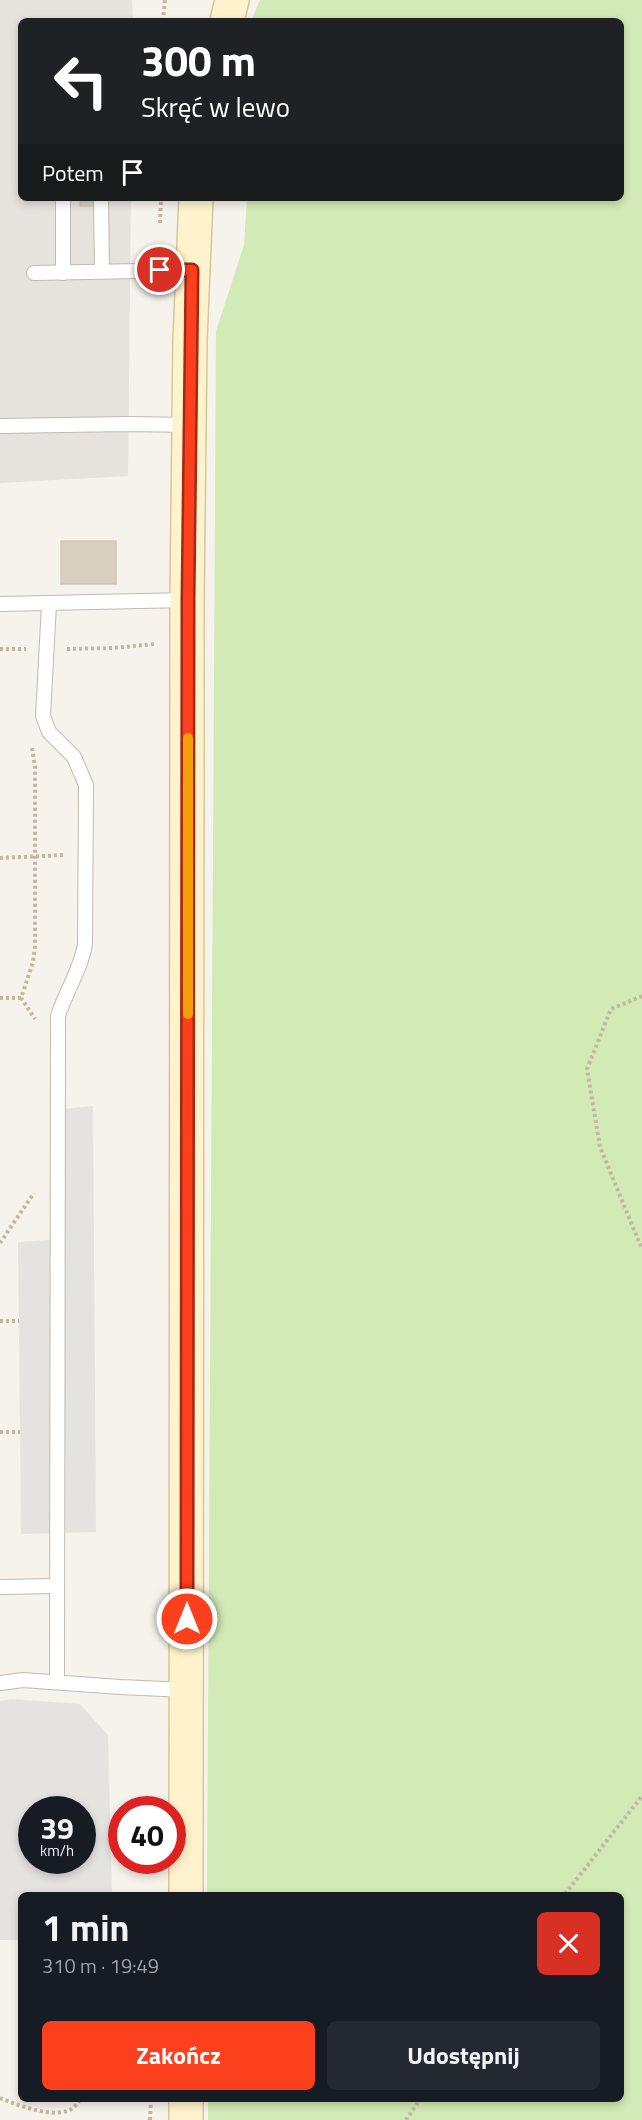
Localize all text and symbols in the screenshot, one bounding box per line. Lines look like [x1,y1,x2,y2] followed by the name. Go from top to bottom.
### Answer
[141,28,256,92] text: 300 m
[42,42,120,120] icon: left
[141,86,290,127] text: Skręć w lewo
[42,156,104,190] text: Potem
[116,156,149,189] icon: arrive
[134,244,185,295] pin
[143,253,176,286] icon: arrive
[155,1587,219,1651] position arrow
[108,1796,186,1874] speed limit sign: 40
[40,1805,74,1851] text: 39
[40,1839,74,1862] text: km/h
[42,1900,129,1955] text: 1 min
[537,1912,600,1975] button: close
[42,1950,159,1981] text: 310 m · 19:49
[42,2021,315,2090] button: Zakończ
[327,2021,600,2090] button: Udostępnij

